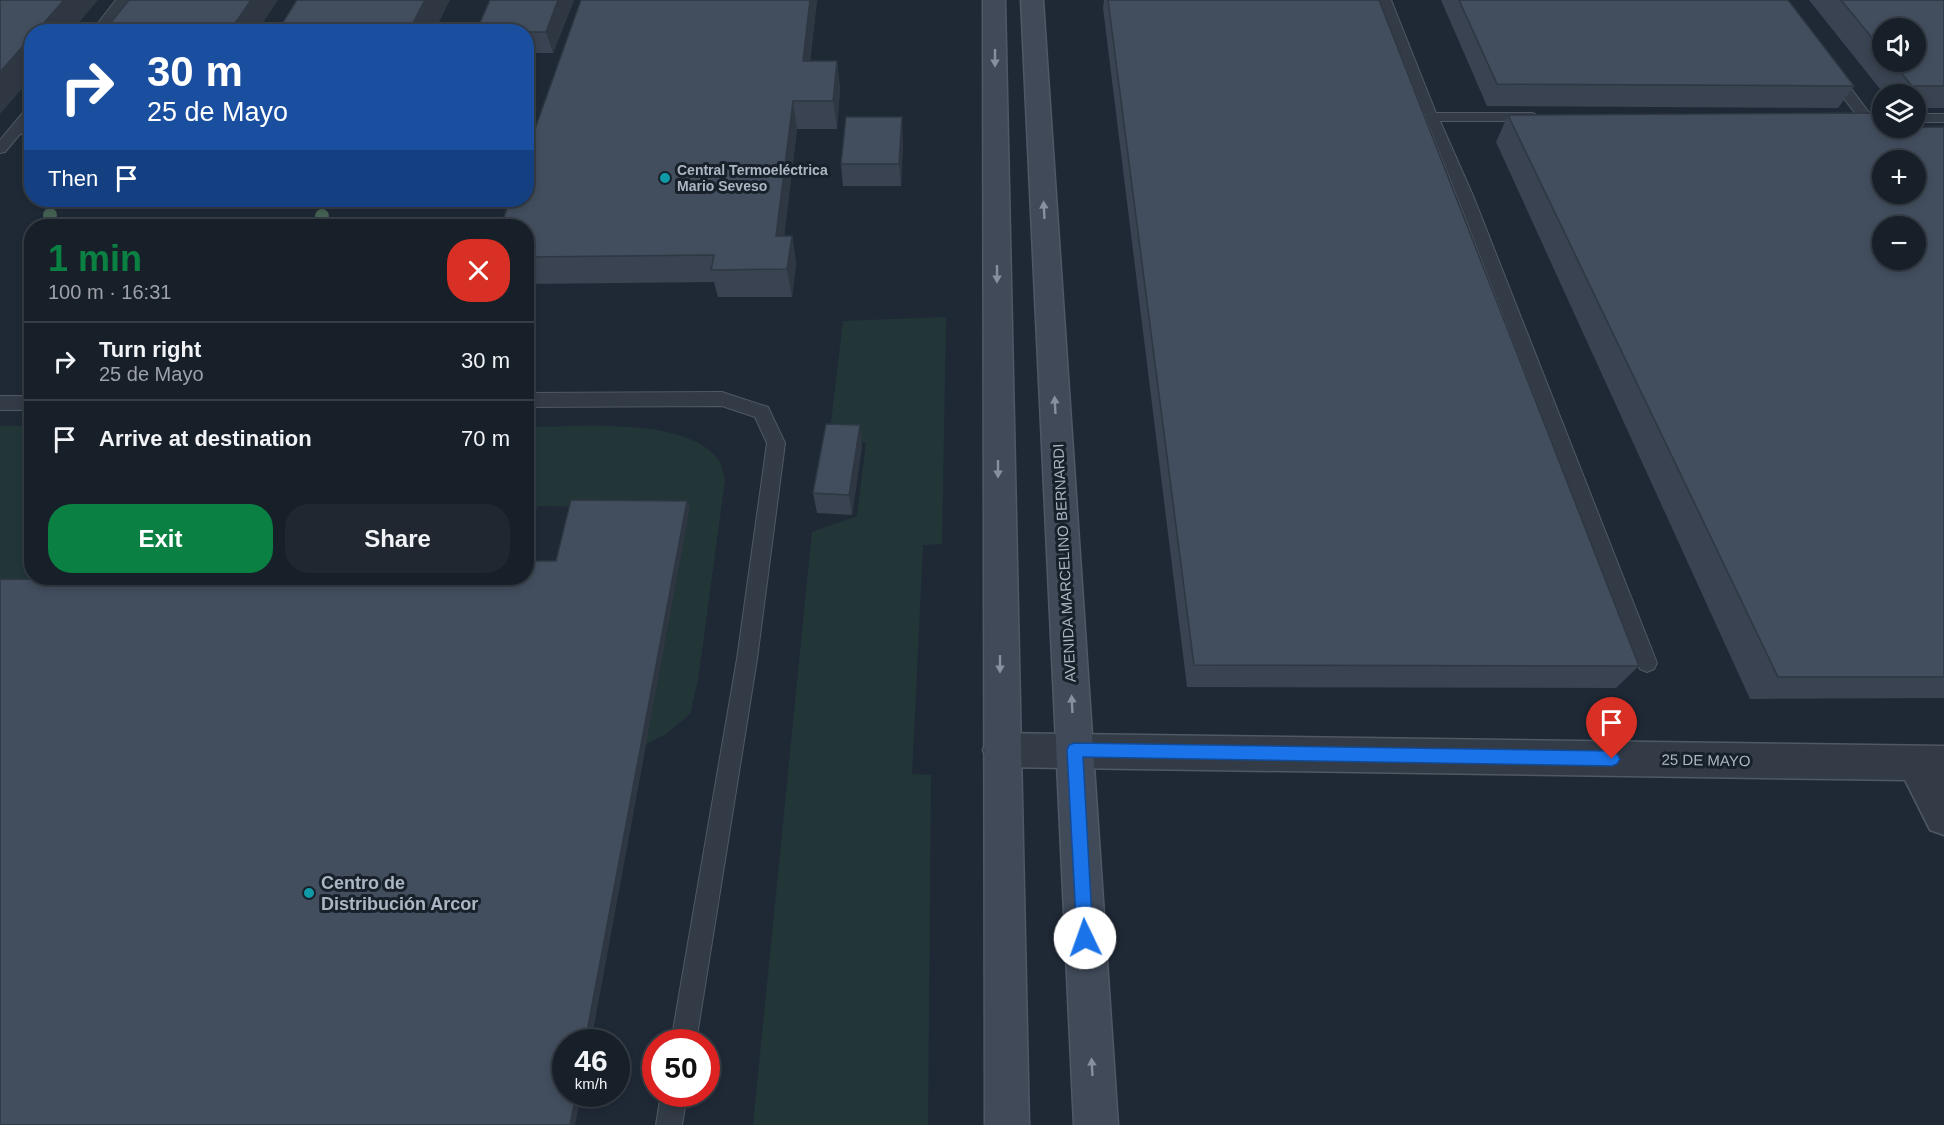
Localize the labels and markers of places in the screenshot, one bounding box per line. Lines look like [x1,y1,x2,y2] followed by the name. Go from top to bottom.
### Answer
[677,162,828,194] place label: Central Termoeléctrica Mario Seveso
[658,171,672,185] marker: Central Termoeléctrica Mario Seveso
[1586,697,1637,759] pin
[321,873,478,914] place label: Centro de Distribución Arcor
[302,886,316,900] marker: Centro de Distribución Arcor

